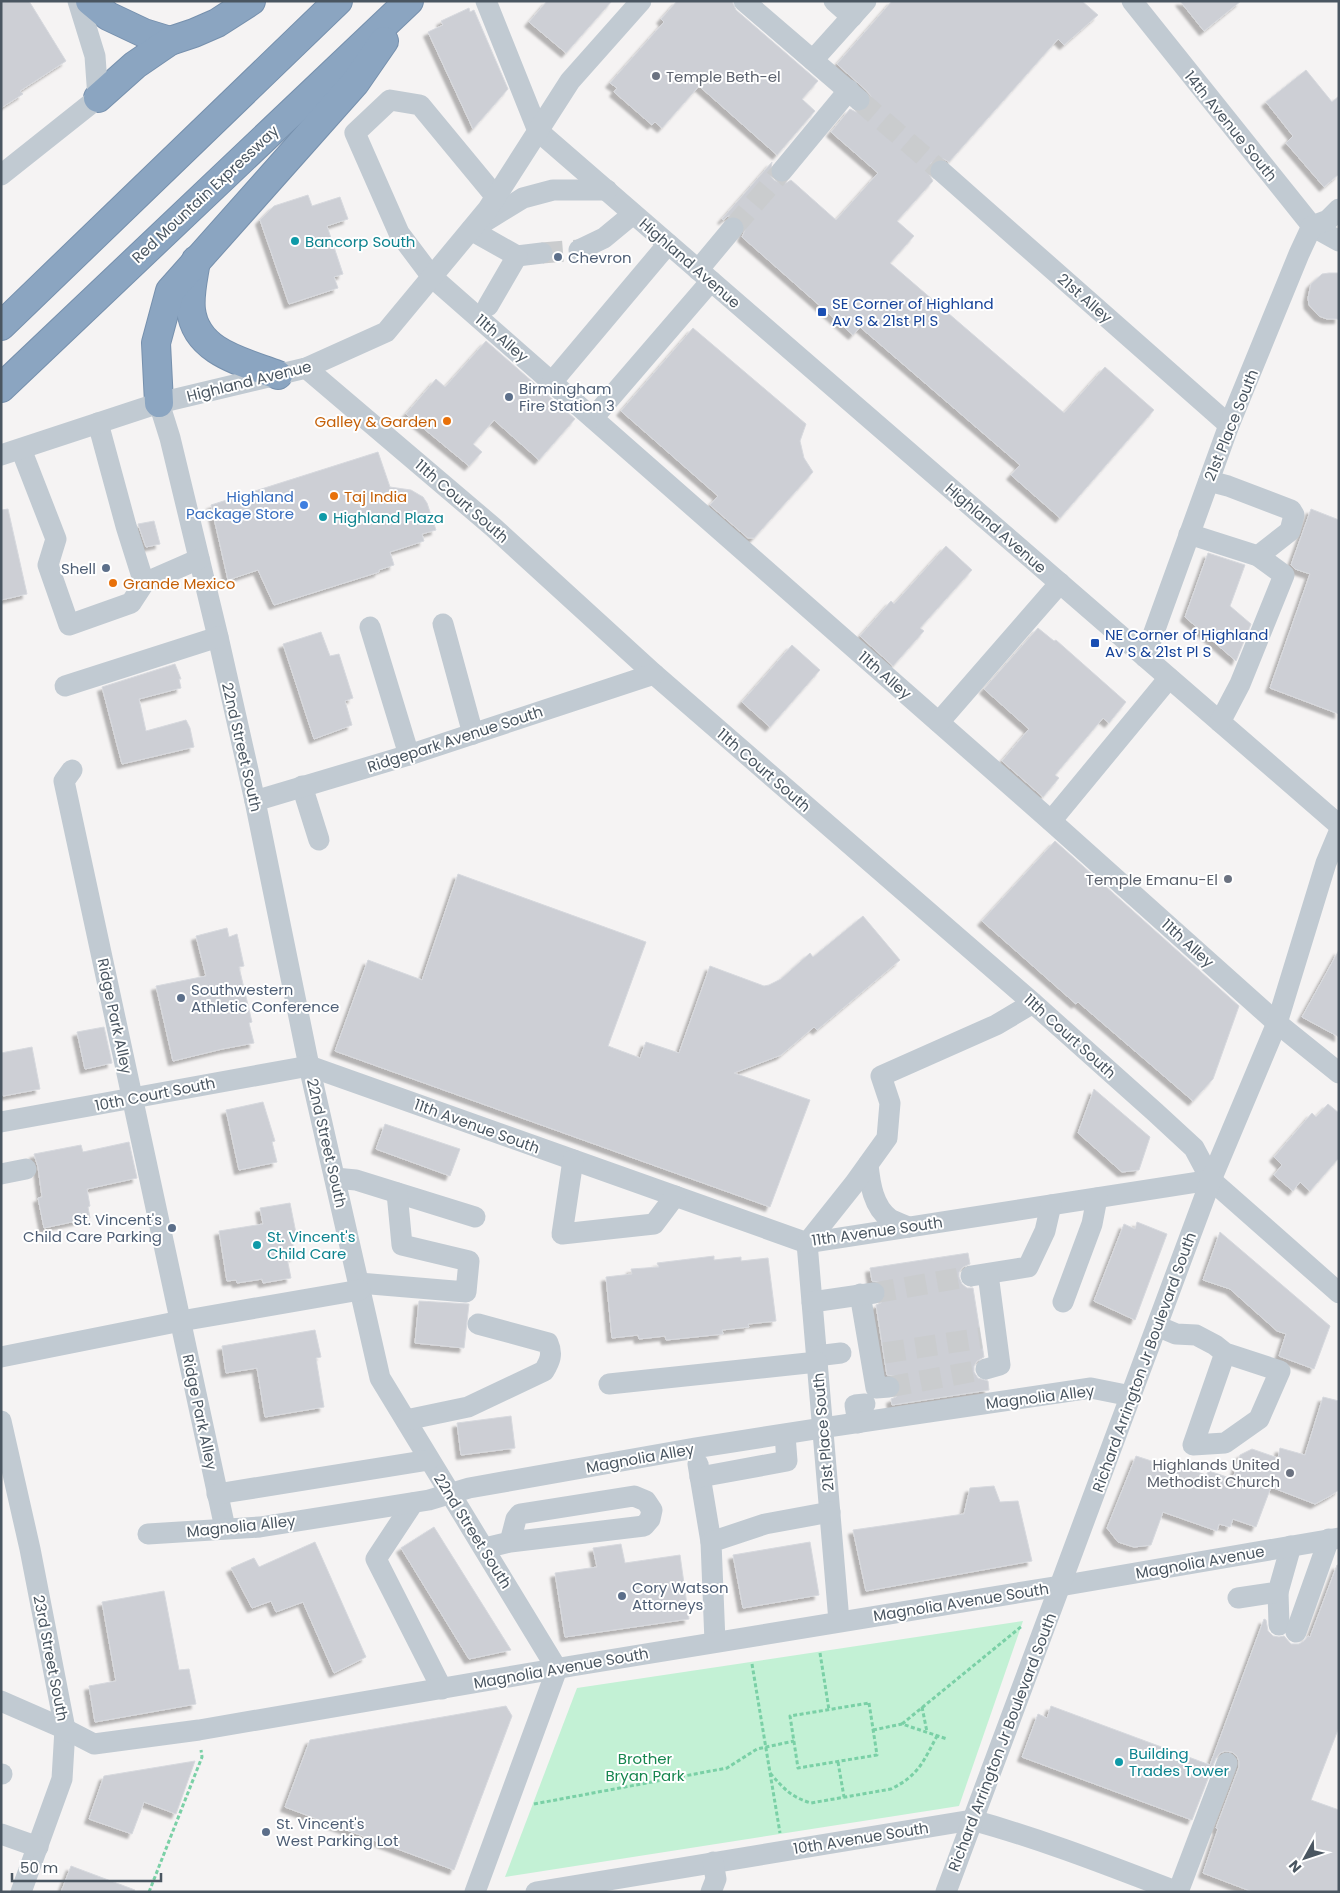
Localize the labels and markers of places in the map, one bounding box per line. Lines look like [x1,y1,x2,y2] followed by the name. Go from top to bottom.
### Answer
[666,66,781,87] place label: Temple Beth-el
[650,70,662,82] marker: Temple Beth-el
[305,231,415,252] place label: Bancorp South
[289,235,301,247] marker: Bancorp South
[568,247,632,268] place label: Chevron
[552,251,564,263] marker: Chevron
[832,293,994,331] place label: SE Corner of Highland Av S & 21st Pl S
[816,306,828,318] marker: SE Corner of Highland Av S & 21st Pl S
[519,378,615,416] place label: Birmingham Fire Station 3
[503,391,515,403] marker: Birmingham Fire Station 3
[315,411,437,432] place label: Galley & Garden
[441,415,453,427] marker: Galley & Garden
[186,486,294,524] place label: Highland Package Store
[344,486,407,507] place label: Taj India
[328,490,340,502] marker: Taj India
[298,499,310,511] marker: Highland Package Store
[333,507,444,528] place label: Highland Plaza
[317,511,329,523] marker: Highland Plaza
[61,558,96,579] place label: Shell
[100,562,112,574] marker: Shell
[123,573,235,594] place label: Grande Mexico
[107,577,119,589] marker: Grande Mexico
[1105,624,1268,662] place label: NE Corner of Highland Av S & 21st Pl S
[1089,637,1101,649] marker: NE Corner of Highland Av S & 21st Pl S
[1086,869,1218,890] place label: Temple Emanu-El
[1222,873,1234,885] marker: Temple Emanu-El
[191,979,339,1017] place label: Southwestern Athletic Conference
[175,992,187,1004] marker: Southwestern Athletic Conference
[23,1209,162,1247] place label: St. Vincent's Child Care Parking
[166,1222,178,1234] marker: St. Vincent's Child Care Parking
[267,1226,356,1264] place label: St. Vincent's Child Care
[251,1239,263,1251] marker: St. Vincent's Child Care
[1147,1454,1280,1492] place label: Highlands United Methodist Church
[1284,1467,1296,1479] marker: Highlands United Methodist Church
[632,1577,729,1615] place label: Cory Watson Attorneys
[616,1590,628,1602] marker: Cory Watson Attorneys
[1129,1743,1229,1781] place label: Building Trades Tower
[1113,1756,1125,1768] marker: Building Trades Tower
[276,1813,398,1851] place label: St. Vincent's West Parking Lot
[260,1826,272,1838] marker: St. Vincent's West Parking Lot

